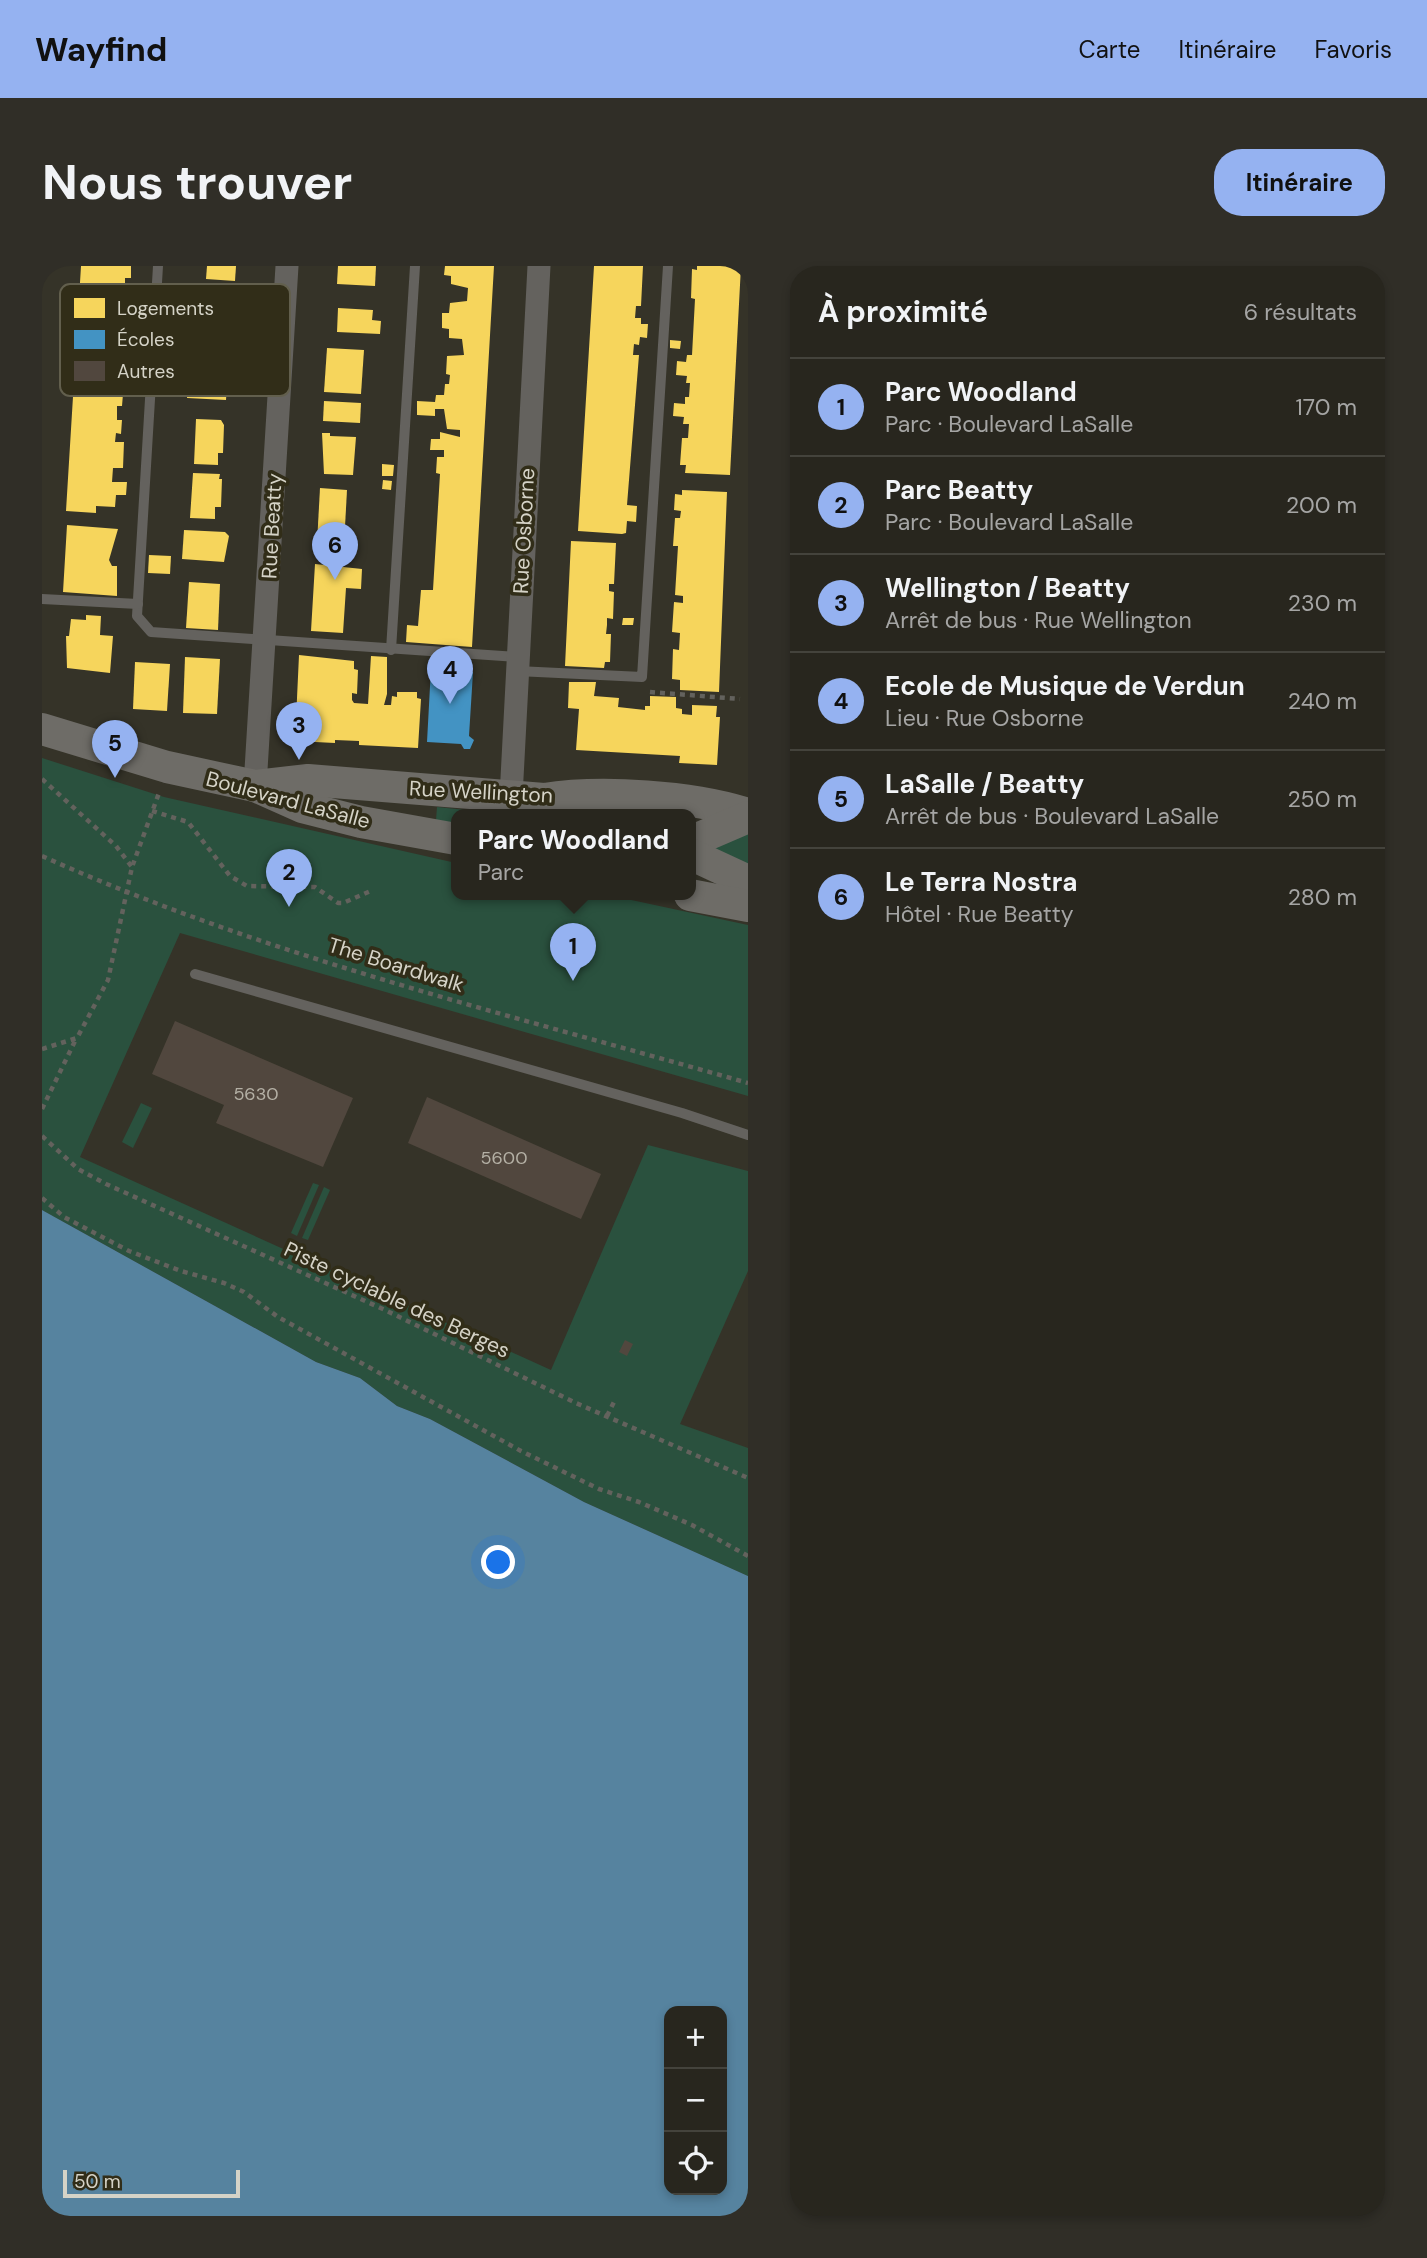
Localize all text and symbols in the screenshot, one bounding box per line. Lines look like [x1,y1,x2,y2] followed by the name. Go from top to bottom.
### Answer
[35,28,167,71] text: Wayfind
[1079,34,1140,65] text: Carte
[1178,34,1276,65] text: Itinéraire
[1314,34,1392,65] text: Favoris
[1214,149,1385,216] button: Itinéraire
[42,150,352,214] text: Nous trouver
[60,284,290,396] legend
[818,292,988,331] text: À proximité
[117,296,214,321] text: Logements
[1244,297,1357,327] text: 6 résultats
[117,327,174,352] text: Écoles
[117,359,175,384] text: Autres
[885,375,1077,409] text: Parc Woodland
[837,392,845,422] text: 1
[1296,392,1357,422] text: 170 m
[885,409,1133,439] text: Parc · Boulevard LaSalle
[507,467,541,595] street label: Rue Osborne
[255,472,289,580] street label: Rue Beatty
[885,473,1033,507] text: Parc Beatty
[834,490,848,520] text: 2
[1286,490,1357,520] text: 200 m
[885,507,1133,537] text: Parc · Boulevard LaSalle
[312,522,358,580] pin: 6
[885,571,1130,605] text: Wellington / Beatty
[834,588,848,618] text: 3
[1288,588,1357,618] text: 230 m
[885,605,1192,635] text: Arrêt de bus · Rue Wellington
[427,646,473,704] pin: 4
[885,669,1245,703] text: Ecole de Musique de Verdun
[834,686,848,716] text: 4
[1288,686,1357,716] text: 240 m
[276,702,322,760] pin: 3
[885,703,1084,733] text: Lieu · Rue Osborne
[92,720,138,778] pin: 5
[203,765,373,835] street label: Boulevard LaSalle
[885,767,1084,801] text: LaSalle / Beatty
[408,774,554,810] street label: Rue Wellington
[834,784,848,814] text: 5
[1287,784,1357,814] text: 250 m
[885,801,1219,831] text: Arrêt de bus · Boulevard LaSalle
[451,809,696,900] popup
[478,823,669,857] text: Parc Woodland
[266,849,312,907] pin: 2
[478,857,524,887] text: Parc
[885,865,1078,899] text: Le Terra Nostra
[834,882,848,912] text: 6
[1288,882,1357,912] text: 280 m
[885,899,1074,929] text: Hôtel · Rue Beatty
[550,923,596,981] pin: 1
[325,931,468,999] street label: The Boardwalk
[233,1082,279,1106] house number: 5630
[481,1146,527,1170] house number: 5600
[280,1235,514,1365] street label: Piste cyclable des Berges
[481,1545,515,1579] your location
[664,2006,727,2195] map controls
[664,2006,727,2069] button: +
[664,2069,727,2132] button: −
[664,2132,727,2195] button: locate
[63,2167,240,2199] scale bar
[74,2169,121,2194] text: 50 m

